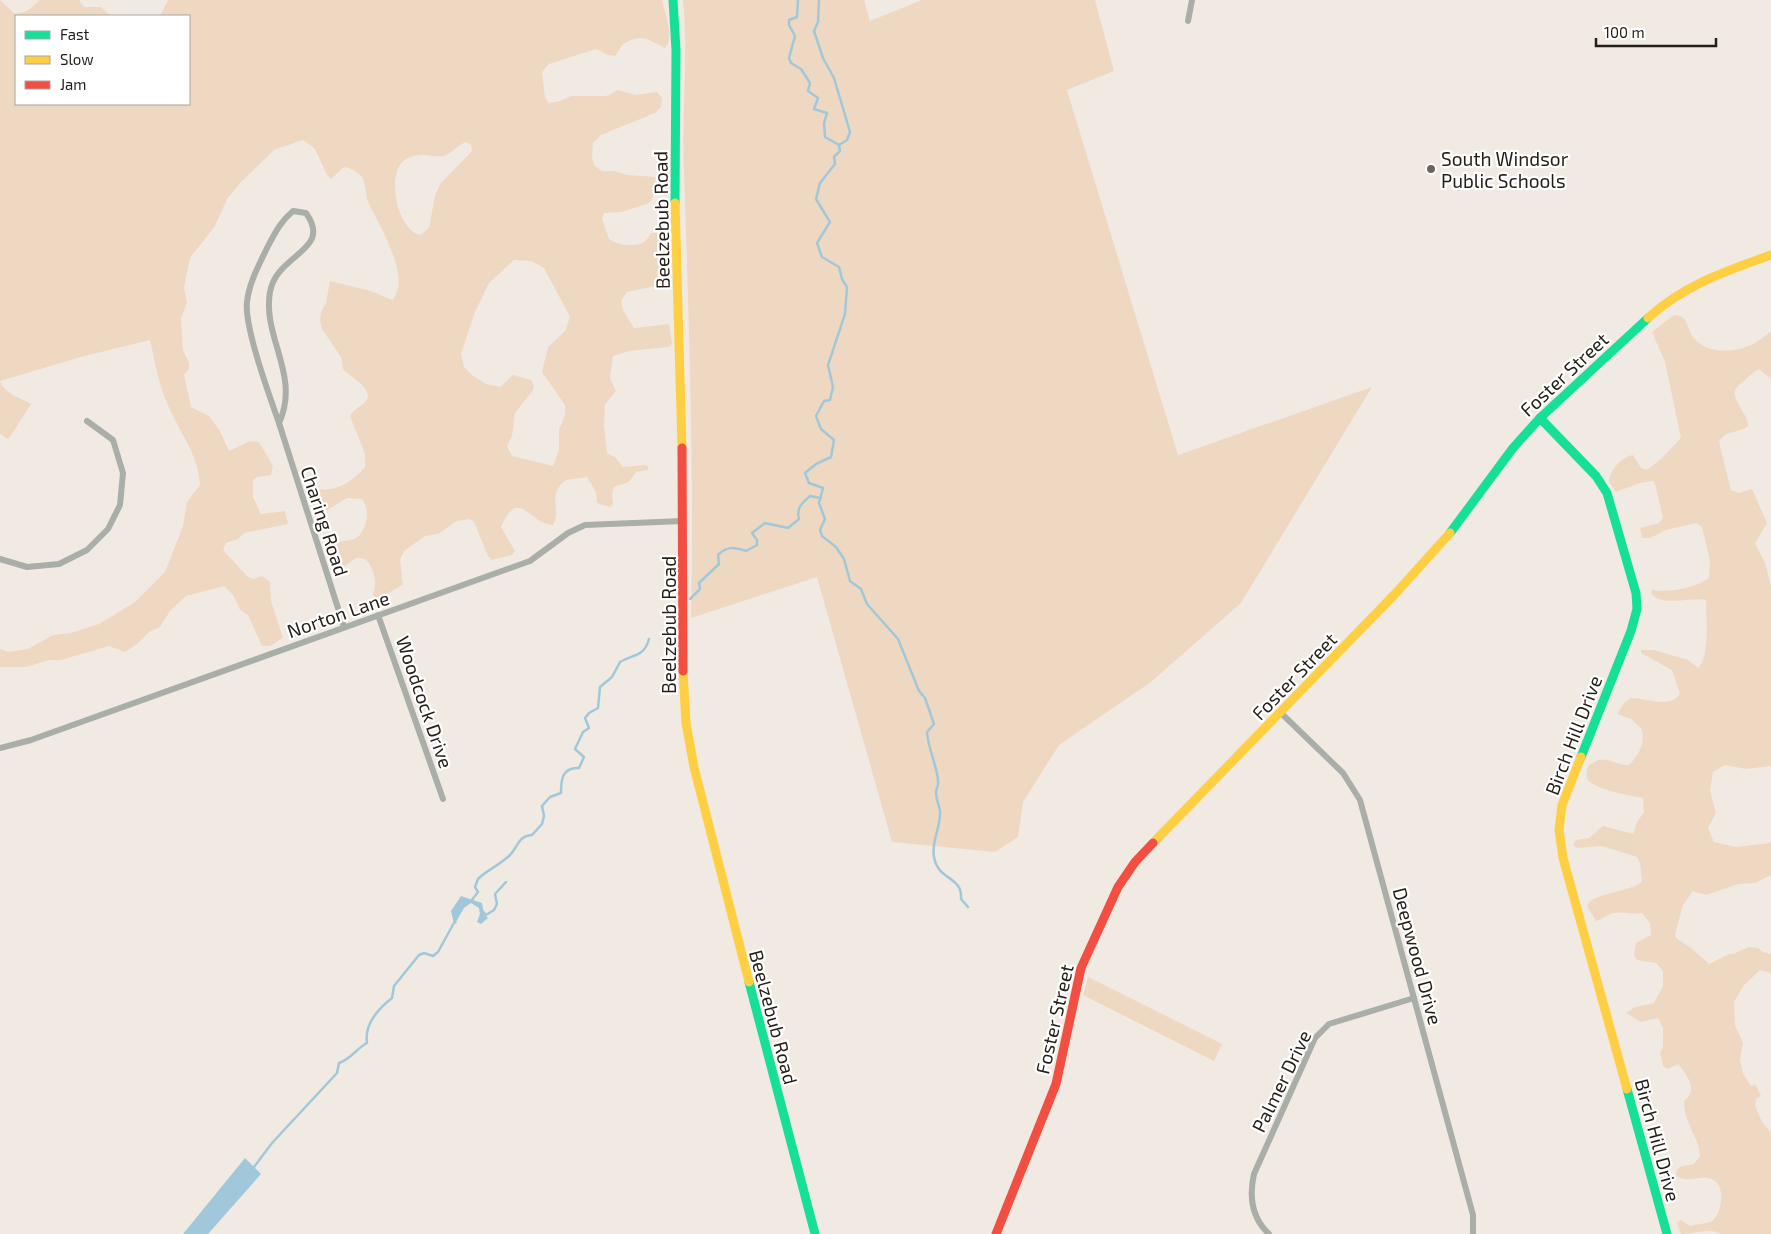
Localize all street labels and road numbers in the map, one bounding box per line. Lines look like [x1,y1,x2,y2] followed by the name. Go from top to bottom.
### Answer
[648,151,674,289] street label: Beelzebub Road
[1515,327,1613,421] street label: Foster Street
[296,463,354,579] street label: Charing Road
[657,556,680,694] street label: Beelzebub Road
[284,586,392,642] street label: Norton Lane
[1247,628,1341,724] street label: Foster Street
[392,633,458,771] street label: Woodcock Drive
[1540,672,1606,798] street label: Birch Hill Drive
[1389,885,1447,1027] street label: Deepwood Drive
[745,947,803,1087] street label: Beelzebub Road
[1030,962,1078,1076] street label: Foster Street
[1246,1026,1316,1136] street label: Palmer Drive
[1631,1076,1685,1204] street label: Birch Hill Drive

